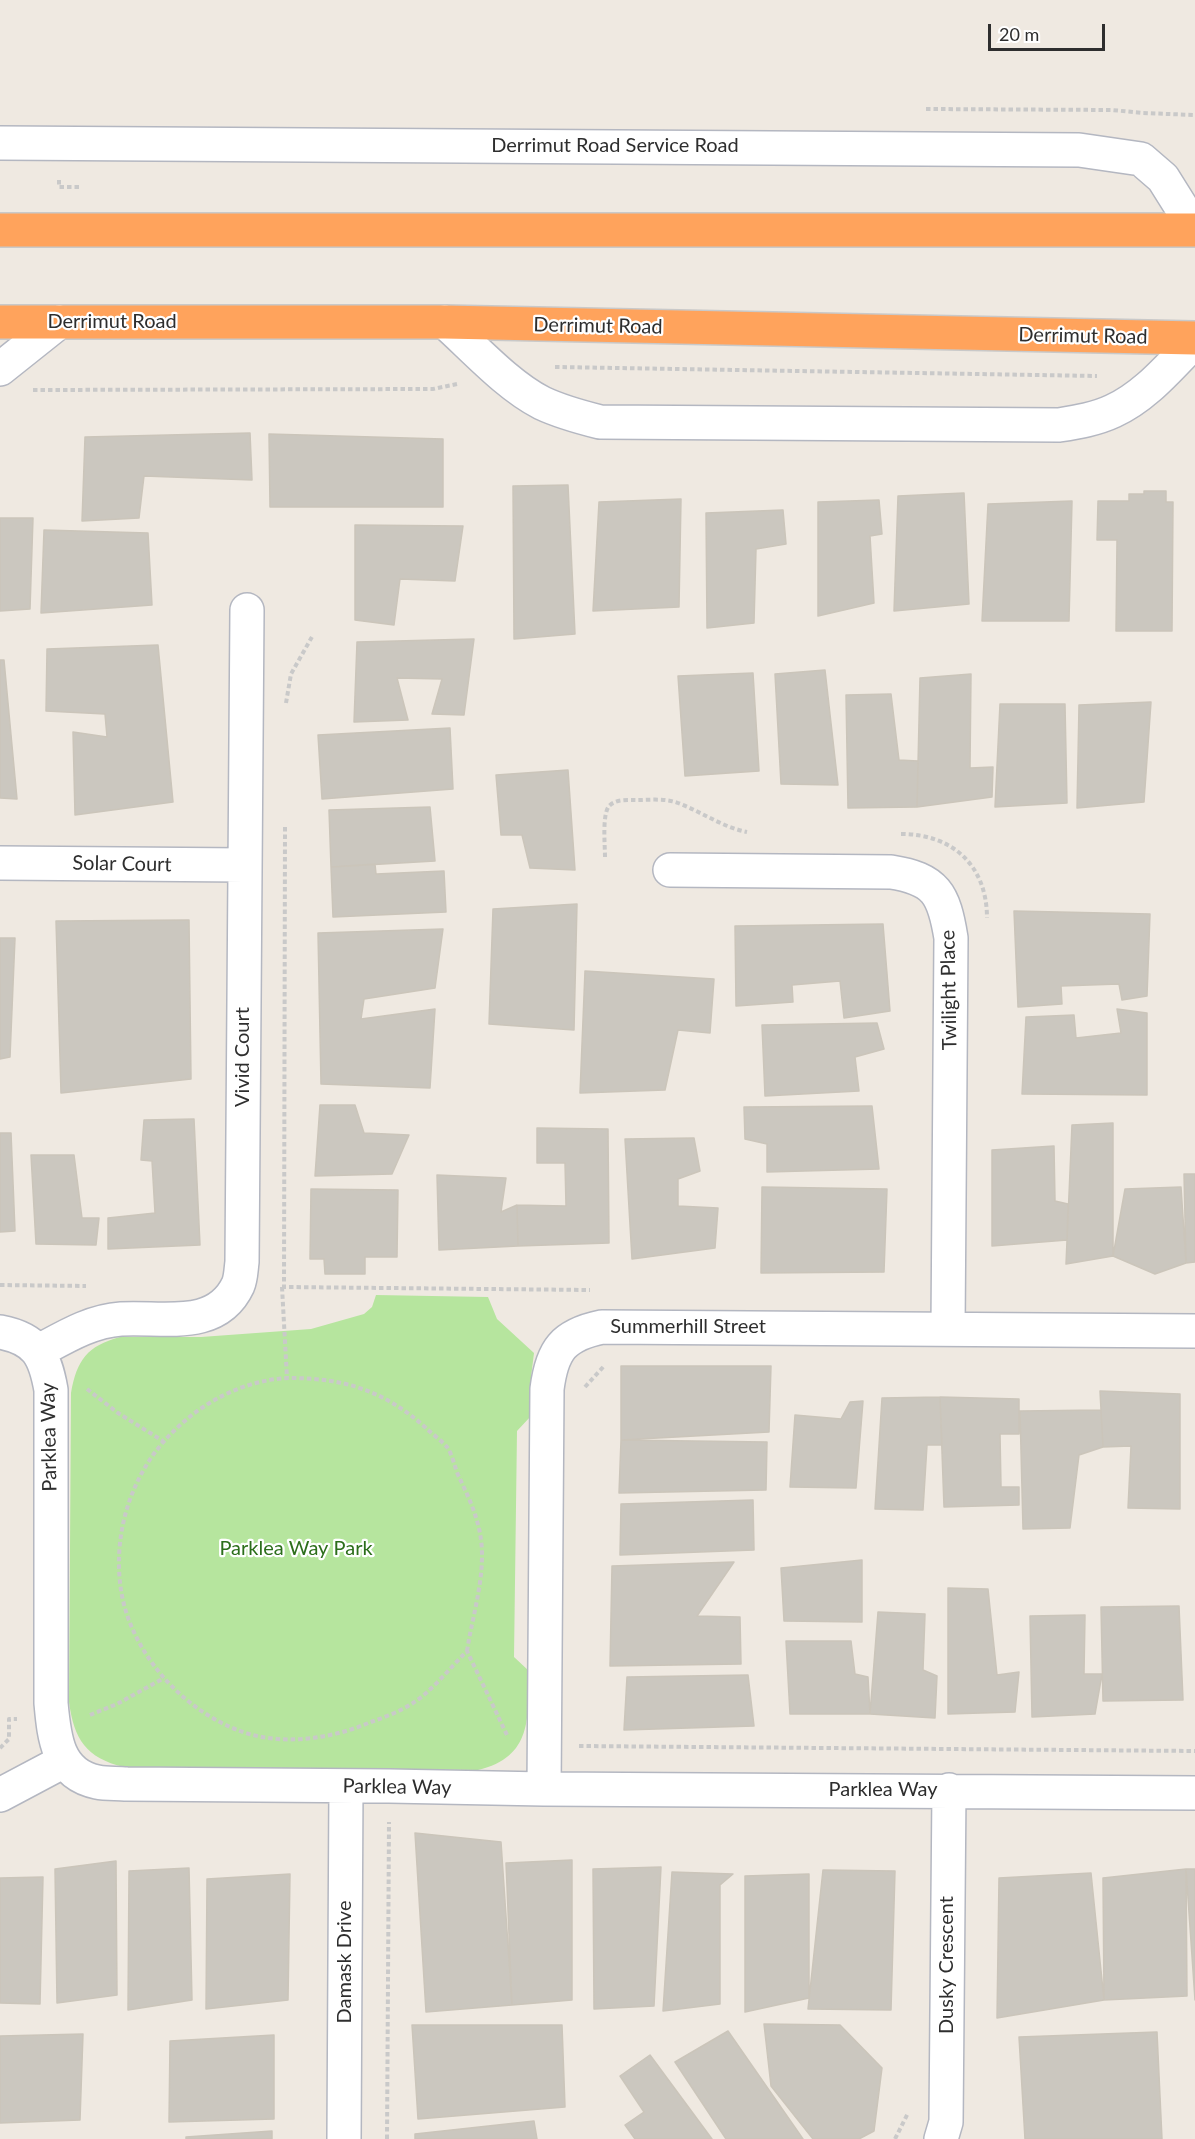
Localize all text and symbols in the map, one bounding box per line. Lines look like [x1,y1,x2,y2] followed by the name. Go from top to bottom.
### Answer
[991,12,1108,50] scale bar
[999,23,1039,45] text: 20 m
[491,134,739,158] street label: Derrimut Road Service Road
[47,310,177,334] street label: Derrimut Road
[533,313,663,339] street label: Derrimut Road
[1018,323,1148,349] street label: Derrimut Road
[72,851,172,877] street label: Solar Court
[936,930,962,1050] street label: Twilight Place
[231,1007,255,1107] street label: Vivid Court
[610,1315,766,1339] street label: Summerhill Street
[36,1382,62,1492] street label: Parklea Way
[219,1537,373,1561] park label: Parklea Way Park
[342,1774,452,1800] street label: Parklea Way
[829,1778,937,1802] street label: Parklea Way
[935,1896,959,2034] street label: Dusky Crescent
[333,1901,357,2023] street label: Damask Drive

